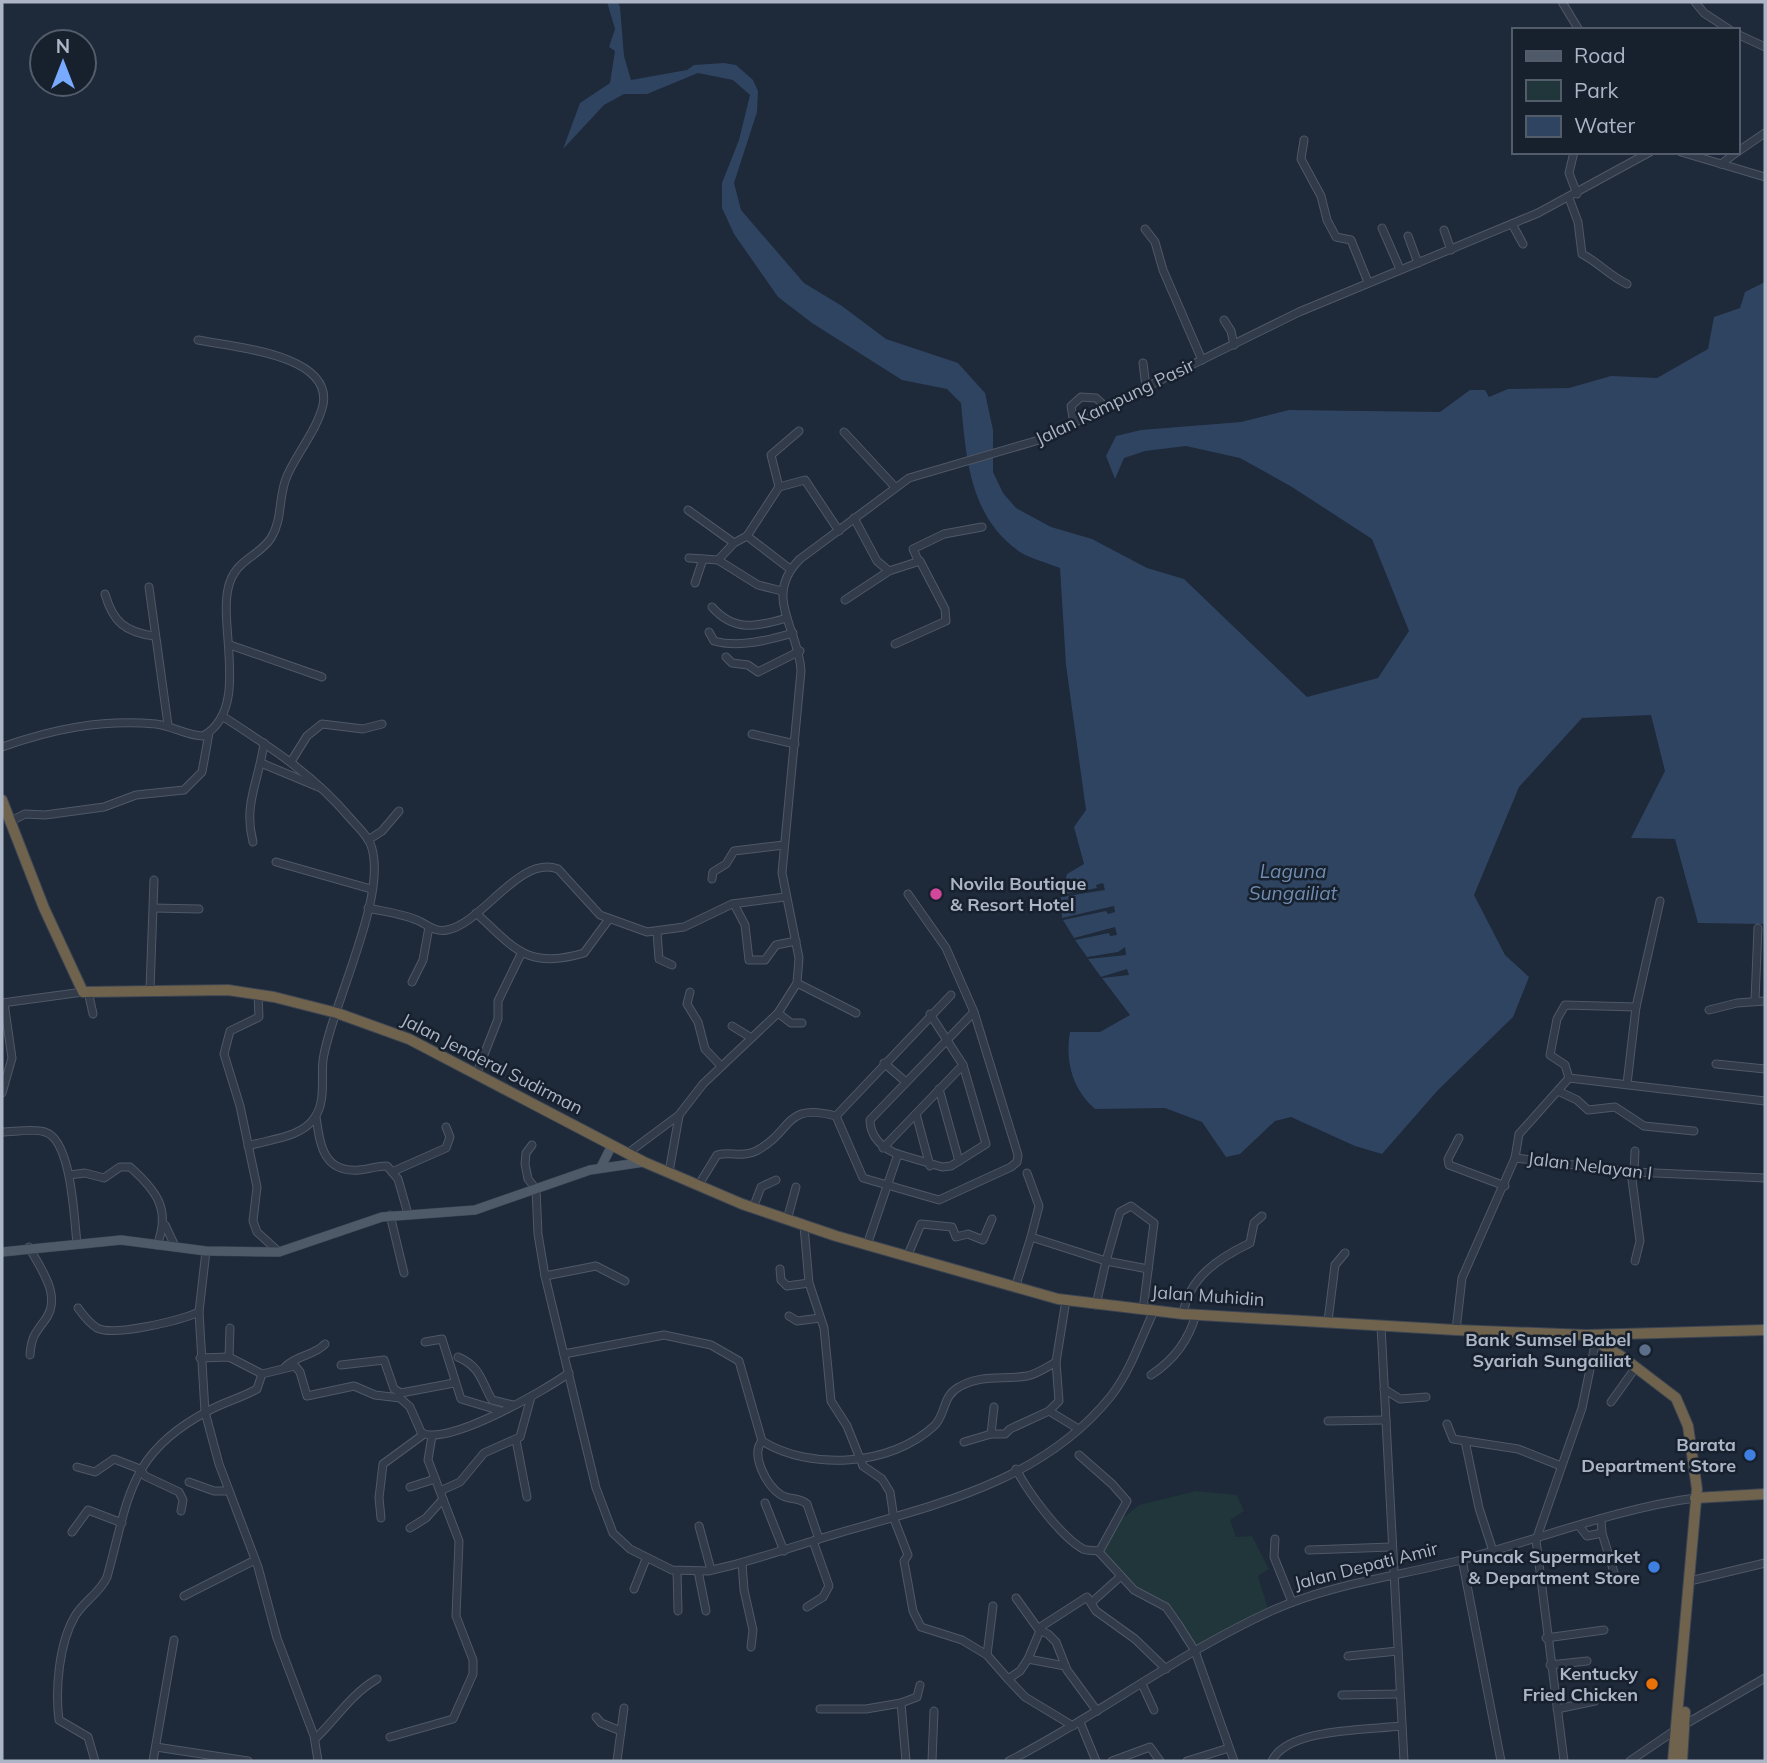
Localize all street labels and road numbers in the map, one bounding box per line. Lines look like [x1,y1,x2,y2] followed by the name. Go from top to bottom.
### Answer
[1031,353,1199,450] street label: Jalan Kampung Pasir
[398,1008,587,1119] street label: Jalan Jenderal Sudirman
[1526,1146,1654,1185] street label: Jalan Nelayan I
[1151,1280,1265,1311] street label: Jalan Muhidin
[1292,1536,1440,1594] street label: Jalan Depati Amir

